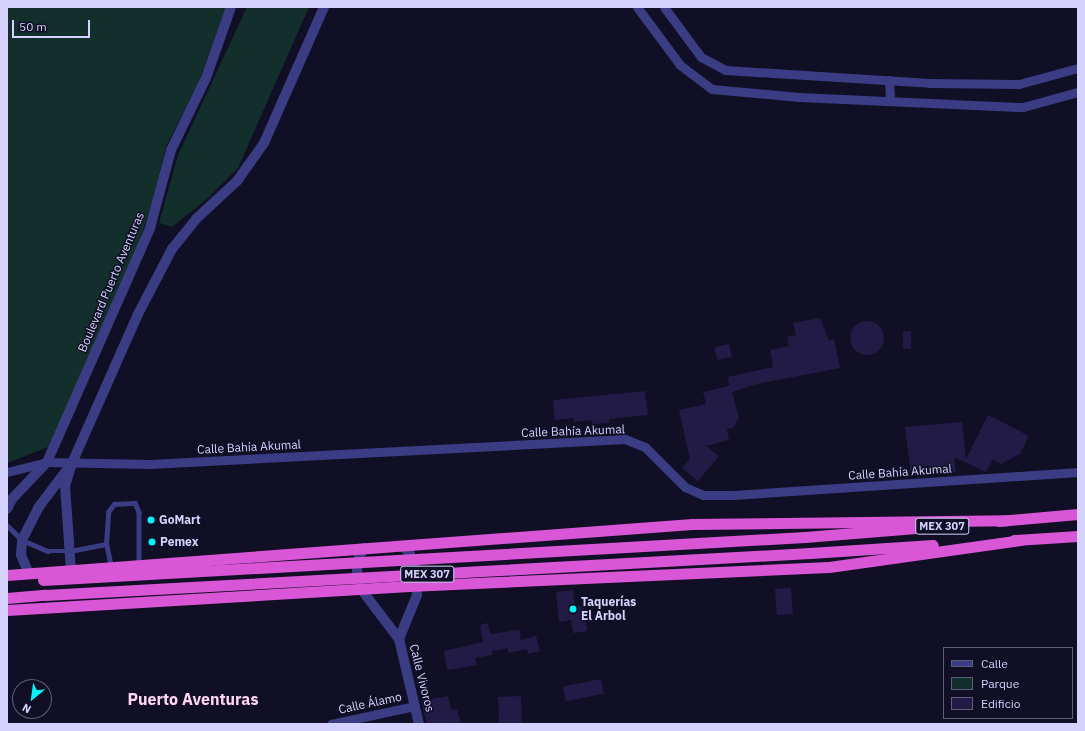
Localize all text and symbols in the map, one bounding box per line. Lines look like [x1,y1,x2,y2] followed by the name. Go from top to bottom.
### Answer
[14,12,92,38] scale bar
[19,19,47,34] text: 50 m
[75,210,147,354] street label: Boulevard Puerto Aventuras
[521,422,625,440] street label: Calle Bahía Akumal
[197,437,301,457] street label: Calle Bahía Akumal
[848,461,952,483] street label: Calle Bahía Akumal
[159,513,201,527] place label: GoMart
[146,515,156,525] marker: GoMart
[915,517,969,535] road number: MEX 307
[160,535,198,549] place label: Pemex
[147,537,157,547] marker: Pemex
[400,565,454,583] road number: MEX 307
[581,595,636,623] place label: Taquerías El Arbol
[568,604,578,614] marker: Taquerías El Arbol
[407,643,437,713] street label: Calle Vivoros
[943,647,1073,719] legend
[981,656,1008,671] text: Calle
[981,676,1019,691] text: Parque
[12,679,52,719] north arrow
[128,689,258,709] district label: Puerto Aventuras
[337,689,403,717] street label: Calle Álamo
[981,696,1020,711] text: Edificio
[20,701,34,717] text: N

